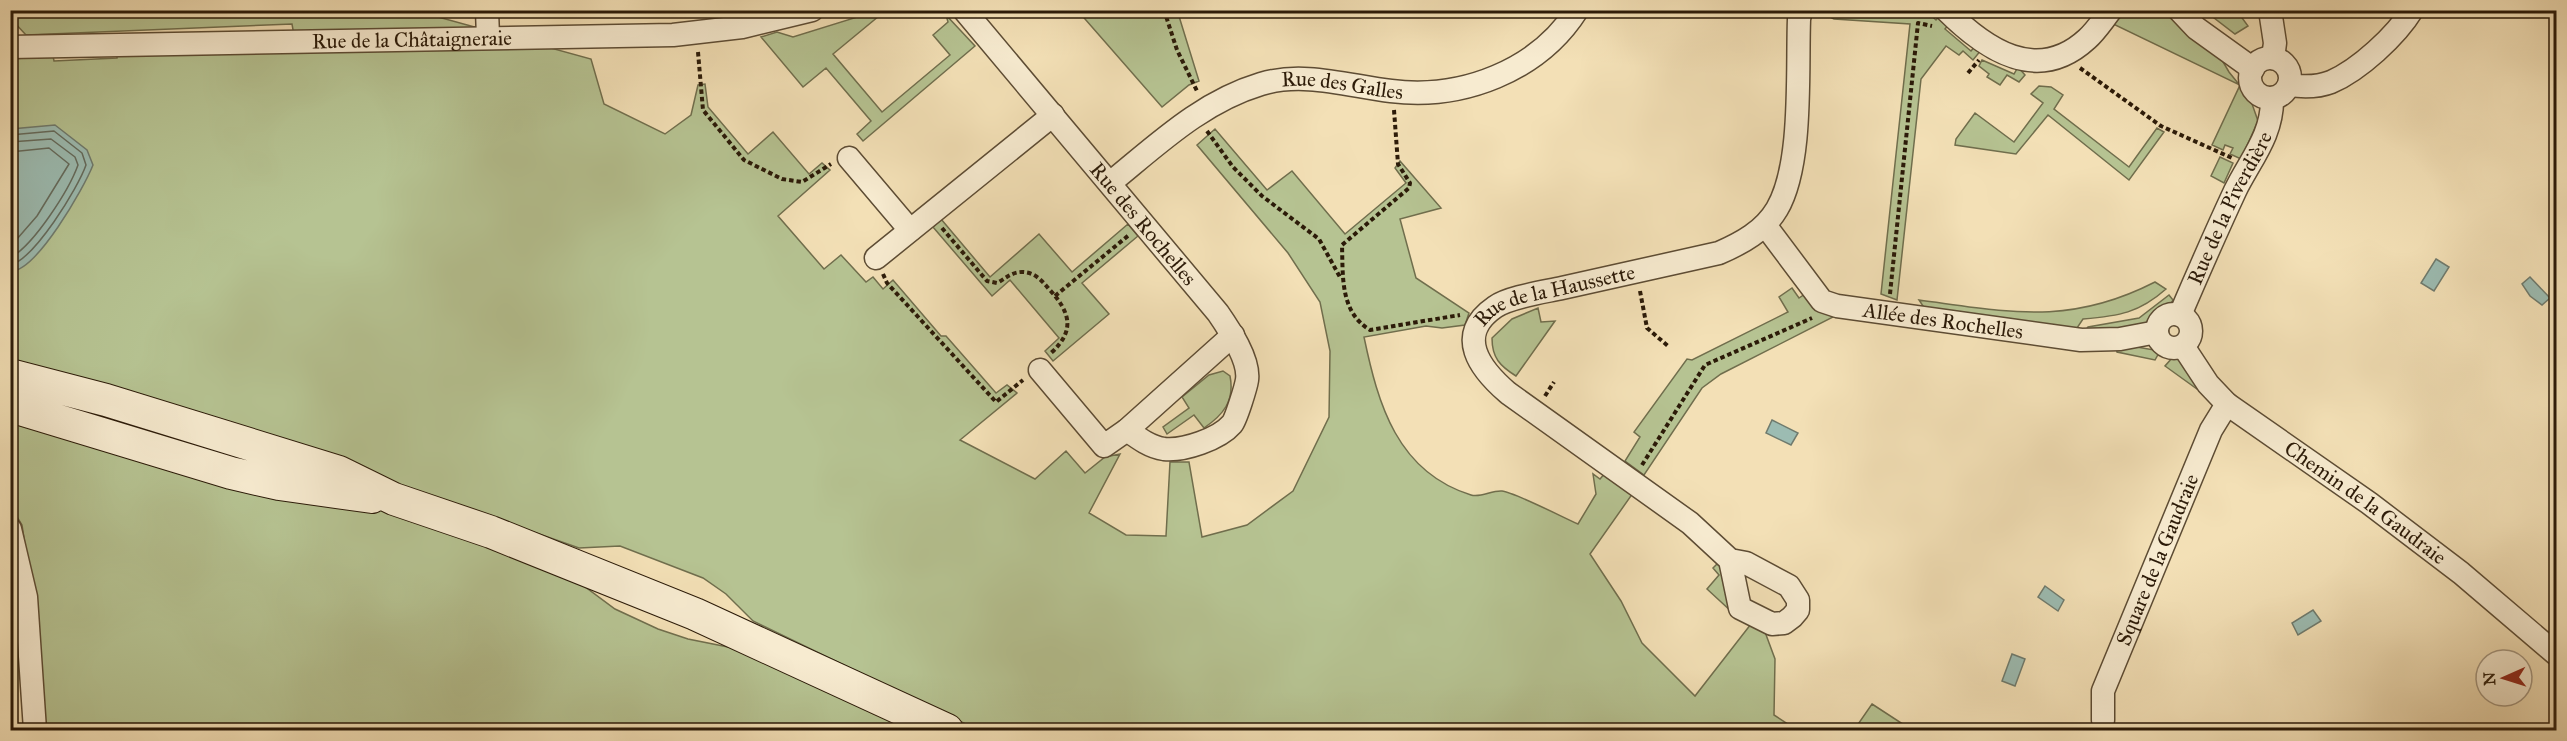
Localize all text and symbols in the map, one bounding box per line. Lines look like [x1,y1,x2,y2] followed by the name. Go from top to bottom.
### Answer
[312,25,512,55] street label: Rue de la Châtaigneraie
[1281,66,1404,105] street label: Rue des Galles
[2182,127,2278,289] street label: Rue de la Piverdière
[1084,157,1202,291] street label: Rue des Rochelles
[1468,259,1638,332] street label: Rue de la Haussette
[1861,297,2025,345] street label: Allée des Rochelles
[2279,435,2452,570] street label: Chemin de la Gaudraie
[2110,470,2204,649] street label: Square de la Gaudraie
[2474,648,2534,708] north arrow
[2480,671,2499,686] text: N

